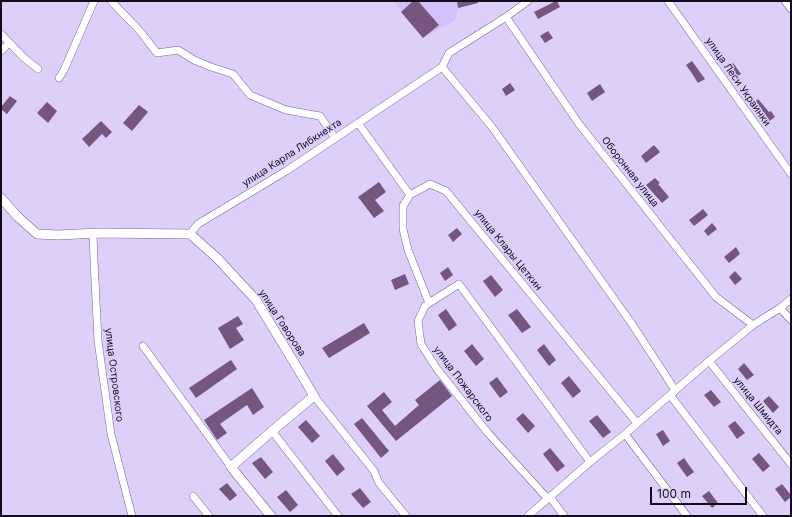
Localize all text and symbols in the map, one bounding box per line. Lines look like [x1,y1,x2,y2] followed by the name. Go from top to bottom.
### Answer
[703,35,773,129] street label: улица Леси Украинки
[240,116,344,190] street label: улица Карла Либкнехта
[599,134,661,210] street label: Оборонная улица
[472,207,544,293] street label: улица Клары Цеткин
[256,287,308,359] street label: улица Говорова
[102,327,126,423] street label: улица Островского
[431,344,495,424] street label: улица Пожарского
[731,375,785,437] street label: улица Шмидта
[652,479,749,505] scale bar
[657,486,691,501] text: 100 m

